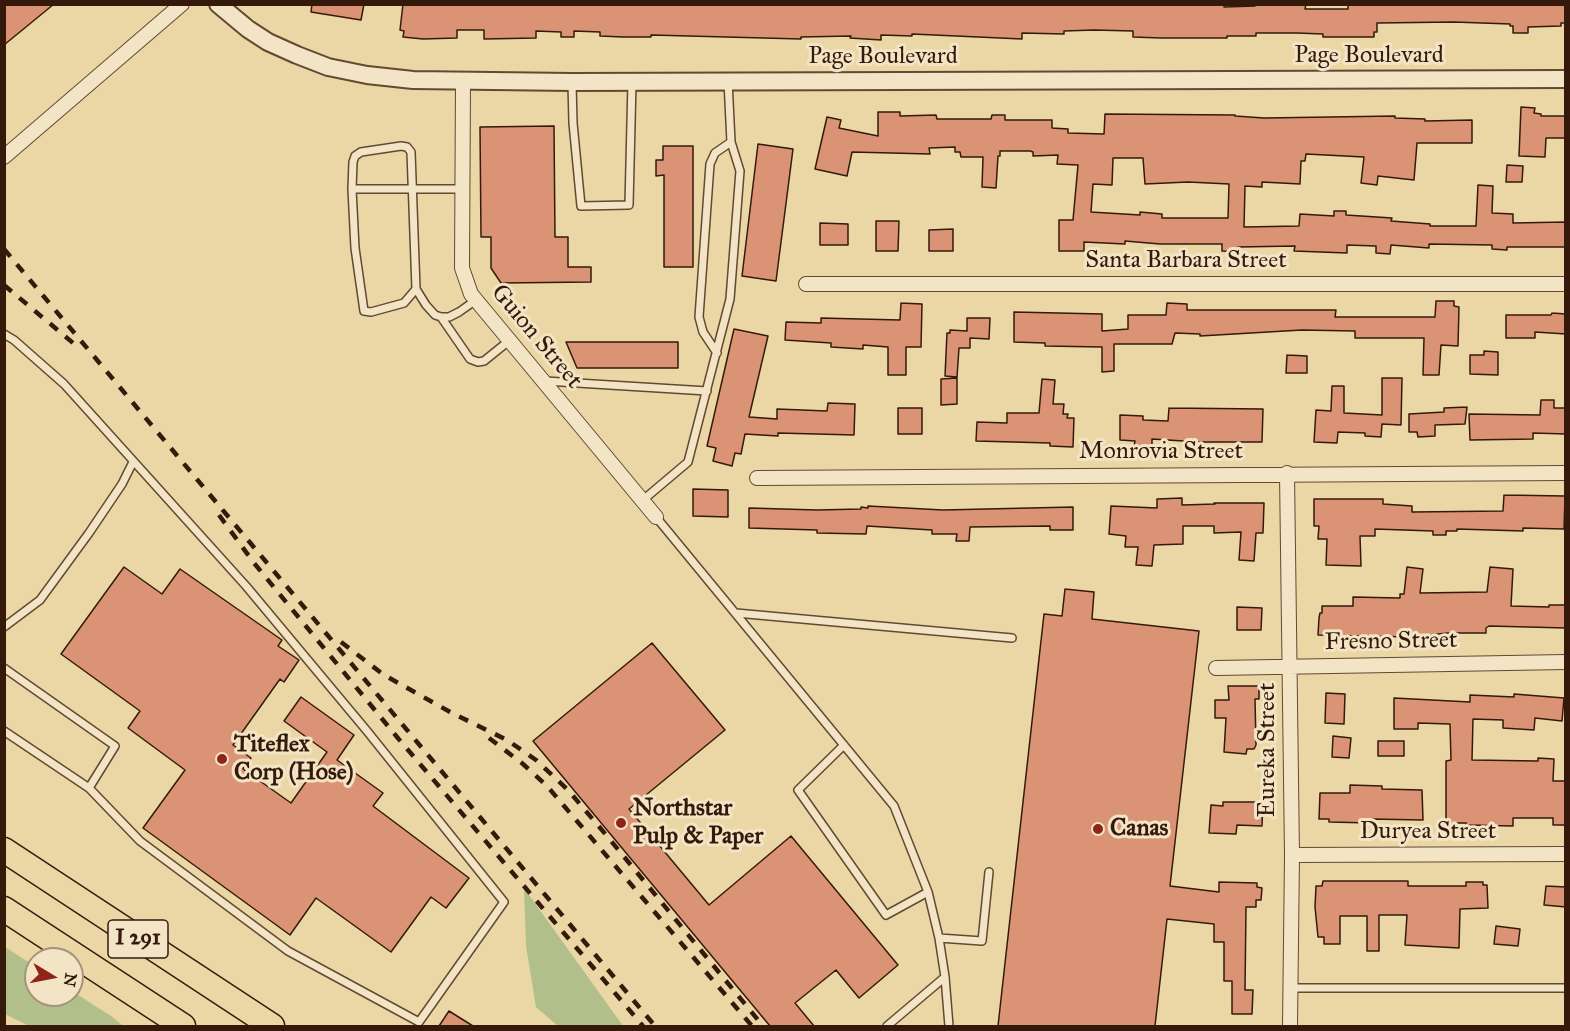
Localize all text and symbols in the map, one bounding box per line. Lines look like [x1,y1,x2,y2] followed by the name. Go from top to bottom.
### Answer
[1294,42,1444,70] street label: Page Boulevard
[808,43,958,71] street label: Page Boulevard
[1085,247,1287,275] street label: Santa Barbara Street
[484,279,588,395] street label: Guion Street
[1079,438,1243,466] street label: Monrovia Street
[1324,626,1458,658] street label: Fresno Street
[1254,683,1282,817] street label: Eureka Street
[234,731,354,787] place label: Titeflex Corp (Hose)
[215,752,229,766] marker: Titeflex Corp (Hose)
[633,795,763,851] place label: Northstar Pulp & Paper
[1110,815,1168,843] place label: Canas
[614,816,628,830] marker: Northstar Pulp & Paper
[1360,818,1496,846] street label: Duryea Street
[1091,822,1105,836] marker: Canas
[108,920,168,958] road number: I 291
[24,947,84,1007] north arrow
[60,972,81,988] text: N

